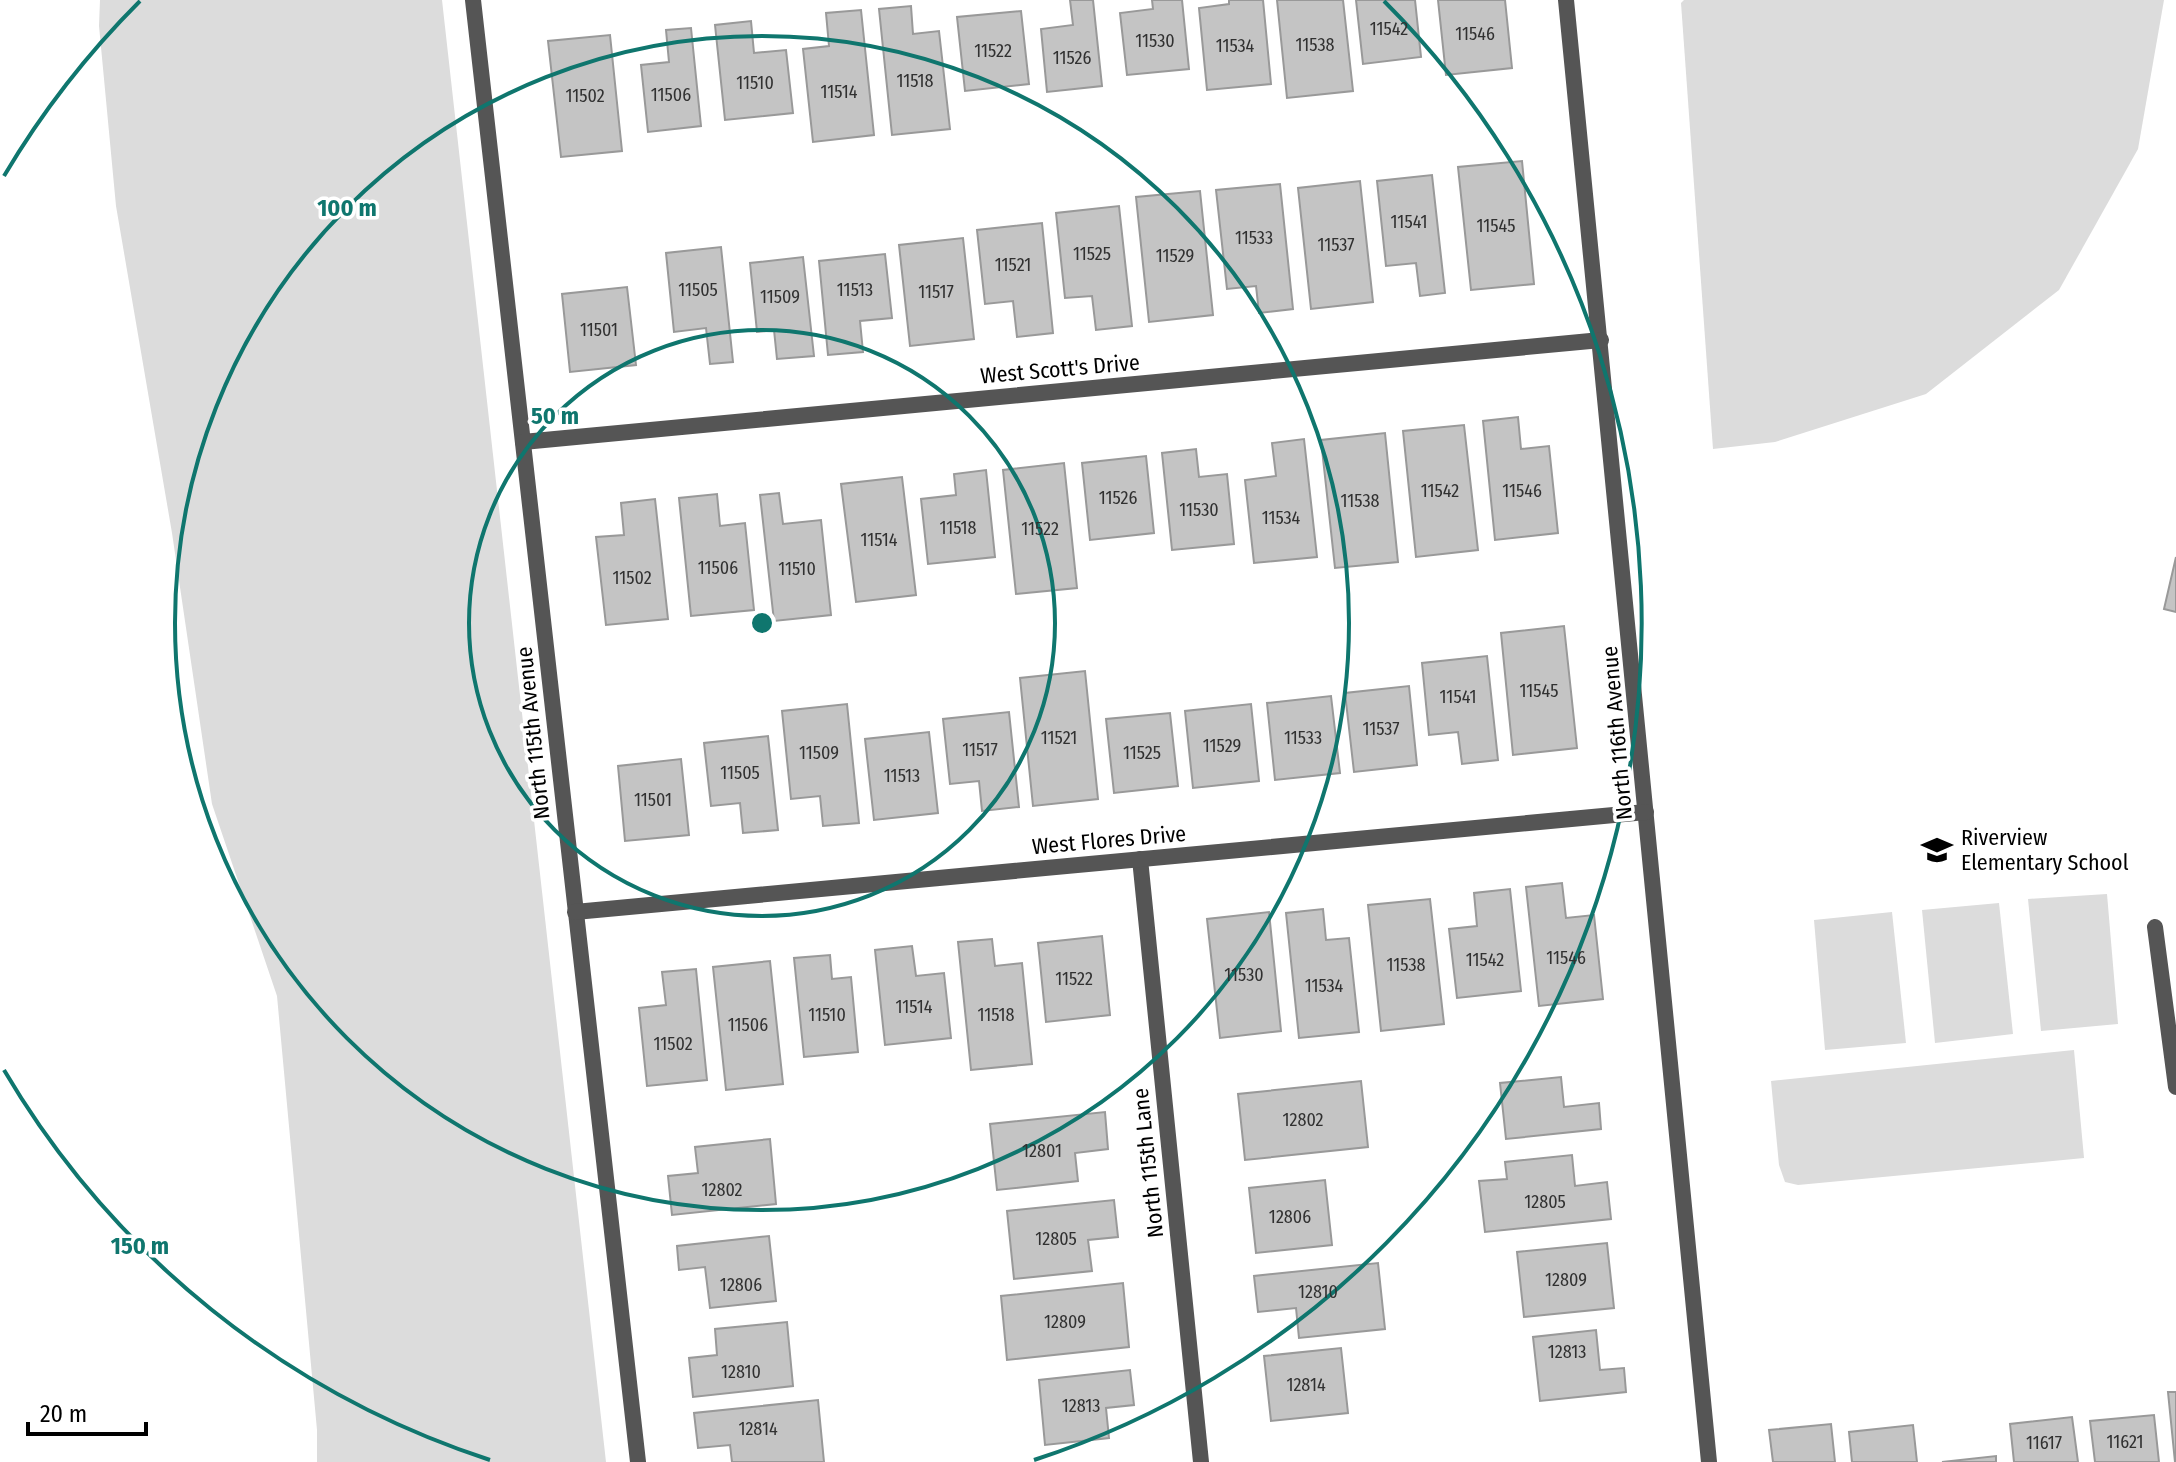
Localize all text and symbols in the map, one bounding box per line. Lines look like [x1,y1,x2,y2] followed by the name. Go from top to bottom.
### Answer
[1370,18,1408,40] house number: 11542
[1455,23,1495,45] house number: 11546
[1135,30,1175,52] house number: 11530
[1295,34,1335,56] house number: 11538
[1216,35,1255,57] house number: 11534
[974,40,1012,62] house number: 11522
[1053,47,1091,69] house number: 11526
[896,70,934,92] house number: 11518
[736,72,774,94] house number: 11510
[821,81,858,103] house number: 11514
[651,84,691,106] house number: 11506
[565,85,605,107] house number: 11502
[317,194,377,222] text: 100 m
[1391,211,1427,233] house number: 11541
[1477,215,1515,237] house number: 11545
[1235,227,1273,249] house number: 11533
[1317,234,1355,256] house number: 11537
[1073,243,1111,265] house number: 11525
[1156,245,1194,267] house number: 11529
[995,254,1031,276] house number: 11521
[678,279,718,301] house number: 11505
[837,279,873,301] house number: 11513
[918,281,954,303] house number: 11517
[760,286,800,308] house number: 11509
[580,319,618,341] house number: 11501
[979,349,1141,389] street label: West Scott's Drive
[531,402,579,430] text: 50 m
[1421,480,1459,502] house number: 11542
[1502,480,1542,502] house number: 11546
[1099,487,1137,509] house number: 11526
[1340,490,1380,512] house number: 11538
[1179,499,1219,521] house number: 11530
[1262,507,1301,529] house number: 11534
[939,517,977,539] house number: 11518
[1021,518,1059,540] house number: 11522
[861,529,898,551] house number: 11514
[698,557,738,579] house number: 11506
[778,558,816,580] house number: 11510
[612,567,652,589] house number: 11502
[748,609,776,637] centre of rings
[511,645,555,821] street label: North 115th Avenue
[1596,645,1638,821] street label: North 116th Avenue
[1520,680,1558,702] house number: 11545
[1440,686,1476,708] house number: 11541
[1362,718,1400,740] house number: 11537
[1041,727,1077,749] house number: 11521
[1284,727,1322,749] house number: 11533
[1203,735,1241,757] house number: 11529
[962,739,998,761] house number: 11517
[799,742,839,764] house number: 11509
[1123,742,1161,764] house number: 11525
[720,762,760,784] house number: 11505
[884,765,920,787] house number: 11513
[634,789,672,811] house number: 11501
[1031,820,1187,860] street label: West Flores Drive
[1961,824,2129,876] place label: Riverview Elementary School
[1920,833,1954,867] school or university icon: Riverview Elementary School
[1546,947,1586,969] house number: 11546
[1466,949,1504,971] house number: 11542
[1386,954,1426,976] house number: 11538
[1224,964,1264,986] house number: 11530
[1055,968,1093,990] house number: 11522
[1305,975,1344,997] house number: 11534
[896,996,933,1018] house number: 11514
[808,1004,846,1026] house number: 11510
[977,1004,1015,1026] house number: 11518
[728,1014,768,1036] house number: 11506
[653,1033,693,1055] house number: 11502
[1127,1087,1169,1239] street label: North 115th Lane
[1282,1109,1324,1131] house number: 12802
[1022,1140,1062,1162] house number: 12801
[701,1179,743,1201] house number: 12802
[1524,1191,1566,1213] house number: 12805
[1269,1206,1311,1228] house number: 12806
[1035,1228,1077,1250] house number: 12805
[111,1232,169,1260] text: 150 m
[1545,1269,1587,1291] house number: 12809
[720,1274,762,1296] house number: 12806
[1298,1281,1338,1303] house number: 12810
[1044,1311,1086,1333] house number: 12809
[1548,1341,1586,1363] house number: 12813
[721,1361,761,1383] house number: 12810
[1286,1374,1326,1396] house number: 12814
[28,1386,146,1436] scale bar
[1062,1395,1100,1417] house number: 12813
[40,1400,87,1428] text: 20 m
[738,1418,778,1440] house number: 12814
[2106,1431,2144,1453] house number: 11621
[2026,1432,2062,1454] house number: 11617

